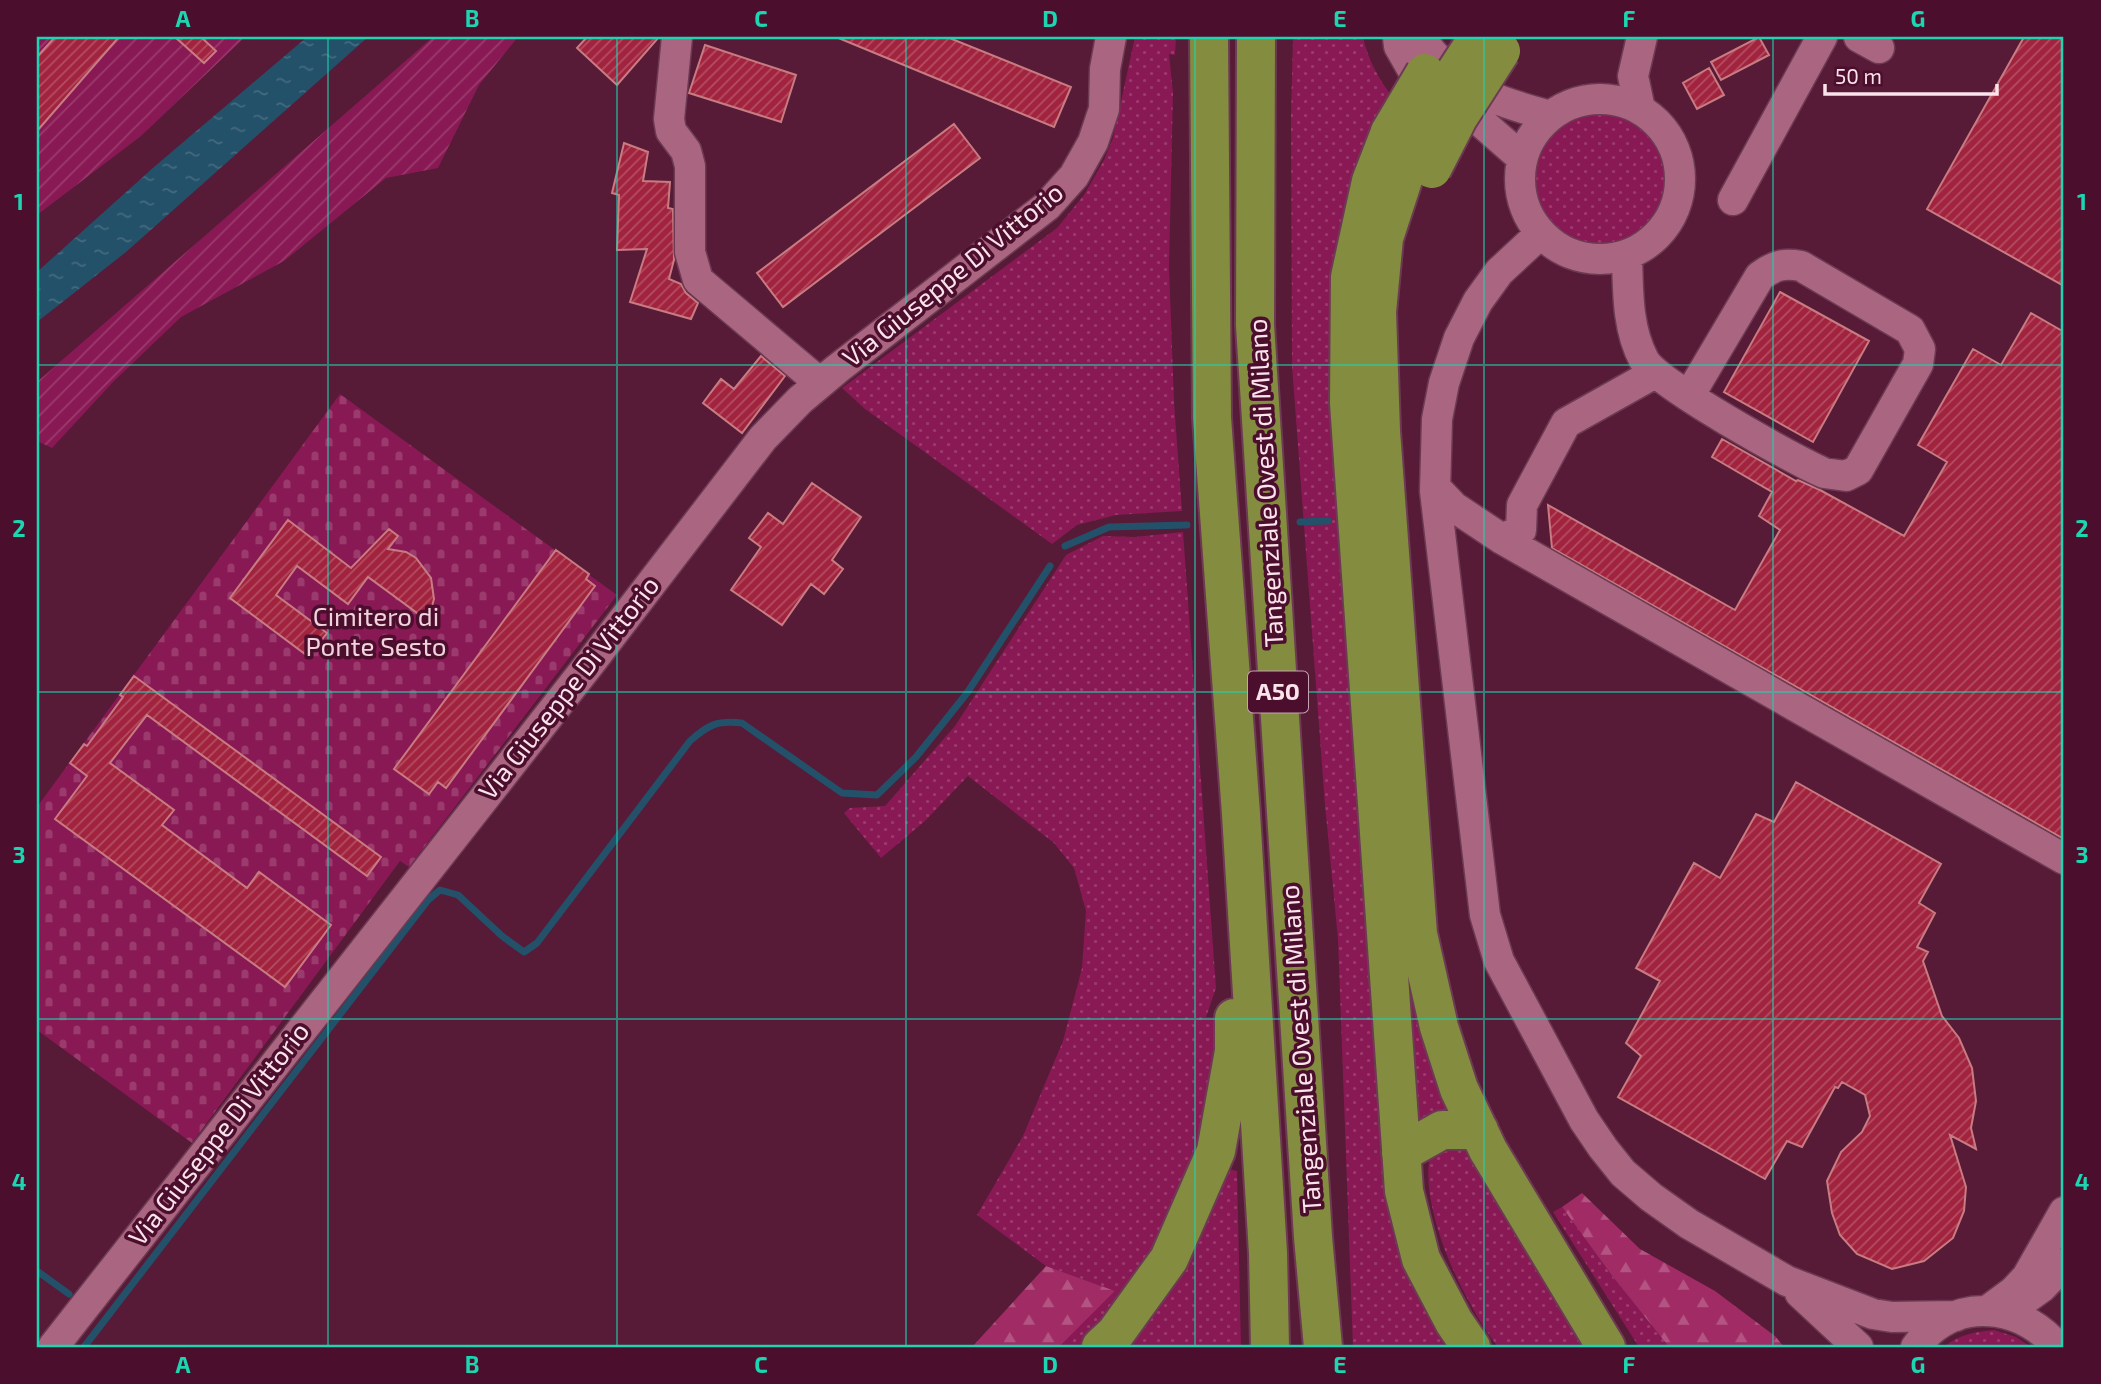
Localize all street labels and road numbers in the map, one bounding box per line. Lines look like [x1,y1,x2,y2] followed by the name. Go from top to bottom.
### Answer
[836,175,1068,372] street label: Via Giuseppe Di Vittorio
[1240,318,1289,648] street label: Tangenziale Ovest di Milano
[471,569,665,805] street label: Via Giuseppe Di Vittorio
[1248,672,1308,712] road number: A50
[1273,884,1326,1214] street label: Tangenziale Ovest di Milano
[121,1015,315,1251] street label: Via Giuseppe Di Vittorio

